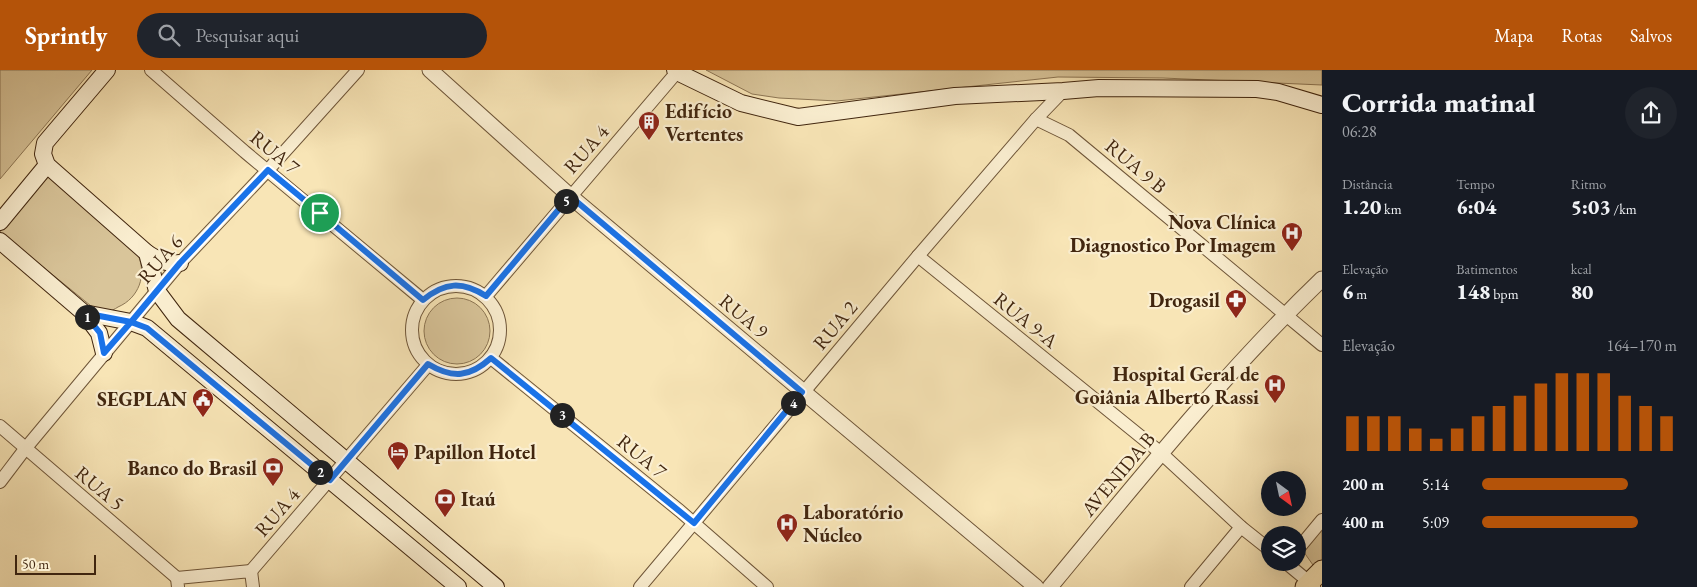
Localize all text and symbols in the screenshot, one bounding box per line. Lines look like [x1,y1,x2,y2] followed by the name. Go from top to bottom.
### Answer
[137,13,487,58] search box
[25,20,107,51] text: Sprintly
[155,21,183,49] icon: search
[195,23,299,48] text: Pesquisar aqui
[1494,24,1534,47] text: Mapa
[1562,24,1602,47] text: Rotas
[1630,24,1672,47] text: Salvos
[1342,84,1535,120] text: Corrida matinal
[1625,87,1677,139] button: share
[665,98,743,147] place label: Edifício Vertentes
[637,110,661,141] building icon: Edifício Vertentes
[558,119,615,179] street label: RUA 4
[1342,121,1377,142] text: 06:28
[245,124,305,180] street label: RUA 7
[1100,133,1172,199] street label: RUA 9 B
[1342,175,1393,193] text: Distância
[1456,175,1495,193] text: Tempo
[1571,175,1606,193] text: Ritmo
[554,188,578,214] pin: 5
[299,192,341,234] pin
[563,192,570,210] text: 5
[1342,193,1381,220] text: 1.20
[1456,193,1496,220] text: 6:04
[1571,193,1611,220] text: 5:03
[306,199,334,227] icon: arrive
[1381,200,1402,218] text: km
[1611,200,1637,218] text: /km
[1070,209,1276,258] place label: Nova Clínica Diagnostico Por Imagem
[1280,221,1304,252] hospital icon: Nova Clínica Diagnostico Por Imagem
[132,229,189,289] street label: RUA 6
[1342,260,1388,278] text: Elevação
[1456,260,1518,278] text: Batimentos
[1571,260,1592,278] text: kcal
[1342,278,1353,305] text: 6
[1456,278,1490,305] text: 148
[1571,278,1593,305] text: 80
[1353,285,1367,303] text: m
[1490,285,1519,303] text: bpm
[988,286,1064,354] street label: RUA 9-A
[1149,287,1220,313] place label: Drogasil
[714,288,774,344] street label: RUA 9
[1224,288,1248,319] pharmacy icon: Drogasil
[807,295,863,355] street label: RUA 2
[74,304,100,330] pin: 1
[84,308,91,326] text: 1
[1342,335,1395,356] text: Elevação
[1606,335,1677,356] text: 164–170 m
[1075,361,1259,410] place label: Hospital Geral de Goiânia Alberto Rassi
[1263,373,1287,404] hospital icon: Hospital Geral de Goiânia Alberto Rassi
[97,386,187,412] place label: SEGPLAN
[191,387,215,418] public building icon: SEGPLAN
[780,390,806,416] pin: 4
[790,394,797,412] text: 4
[550,402,574,428] pin: 3
[559,406,566,424] text: 3
[1074,426,1161,522] street label: AVENIDA B
[612,428,672,484] street label: RUA 7
[414,439,536,465] place label: Papillon Hotel
[386,440,410,471] hotel icon: Papillon Hotel
[128,455,257,481] place label: Banco do Brasil
[261,456,285,487] bank icon: Banco do Brasil
[70,460,130,516] street label: RUA 5
[308,460,332,484] pin: 2
[317,463,324,481] text: 2
[1261,471,1306,516] north arrow
[1261,471,1306,571] map controls
[1342,474,1384,495] text: 200 m
[1422,474,1449,495] text: 5:14
[249,482,306,542] street label: RUA 4
[461,486,496,512] place label: Itaú
[433,487,457,518] bank icon: Itaú
[803,499,903,548] place label: Laboratório Núcleo
[775,512,799,543] hospital icon: Laboratório Núcleo
[1342,512,1384,533] text: 400 m
[1422,512,1449,533] text: 5:09
[1261,526,1306,571] button: layers
[15,552,96,575] scale bar
[22,555,49,573] text: 50 m

